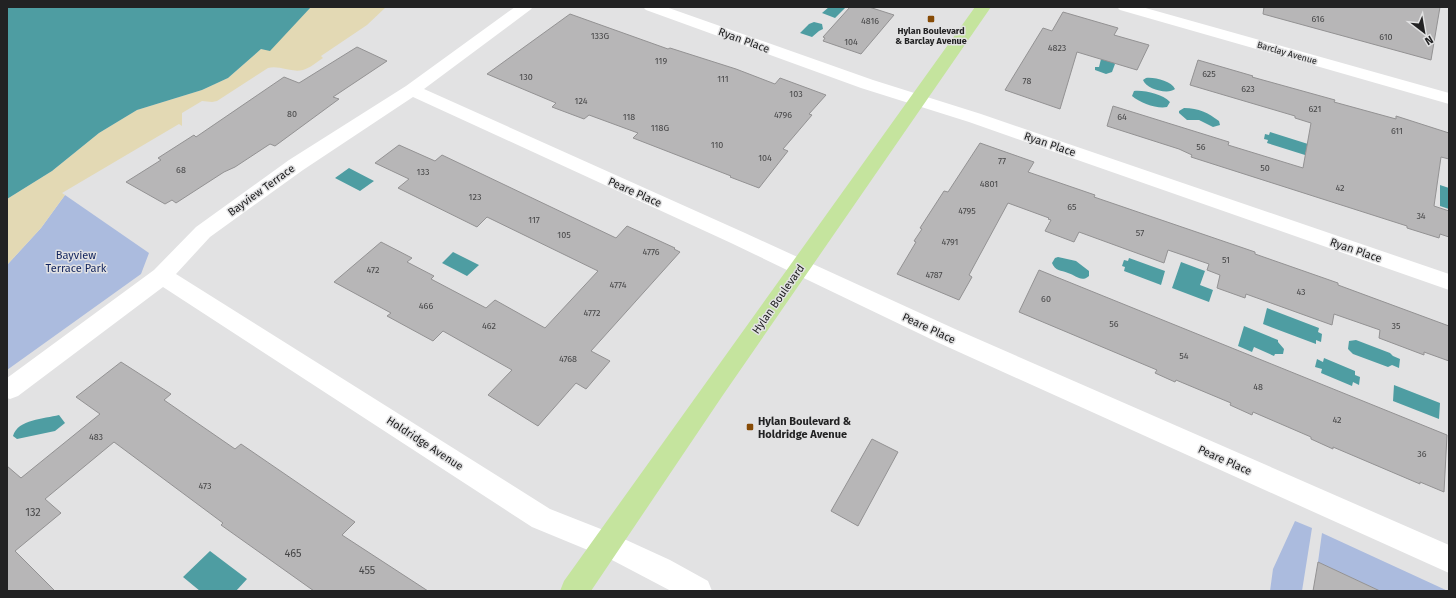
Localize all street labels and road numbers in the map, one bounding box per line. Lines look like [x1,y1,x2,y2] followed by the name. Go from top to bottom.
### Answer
[716,25,771,56] street label: Ryan Place
[1256,40,1318,66] street label: Barclay Avenue
[1022,130,1077,159] street label: Ryan Place
[225,162,297,219] street label: Bayview Terrace
[606,175,664,210] street label: Peare Place
[1328,236,1383,265] street label: Ryan Place
[750,262,807,337] street label: Hylan Boulevard
[900,310,957,346] street label: Peare Place
[384,414,465,473] street label: Holdridge Avenue
[1196,443,1254,478] street label: Peare Place

